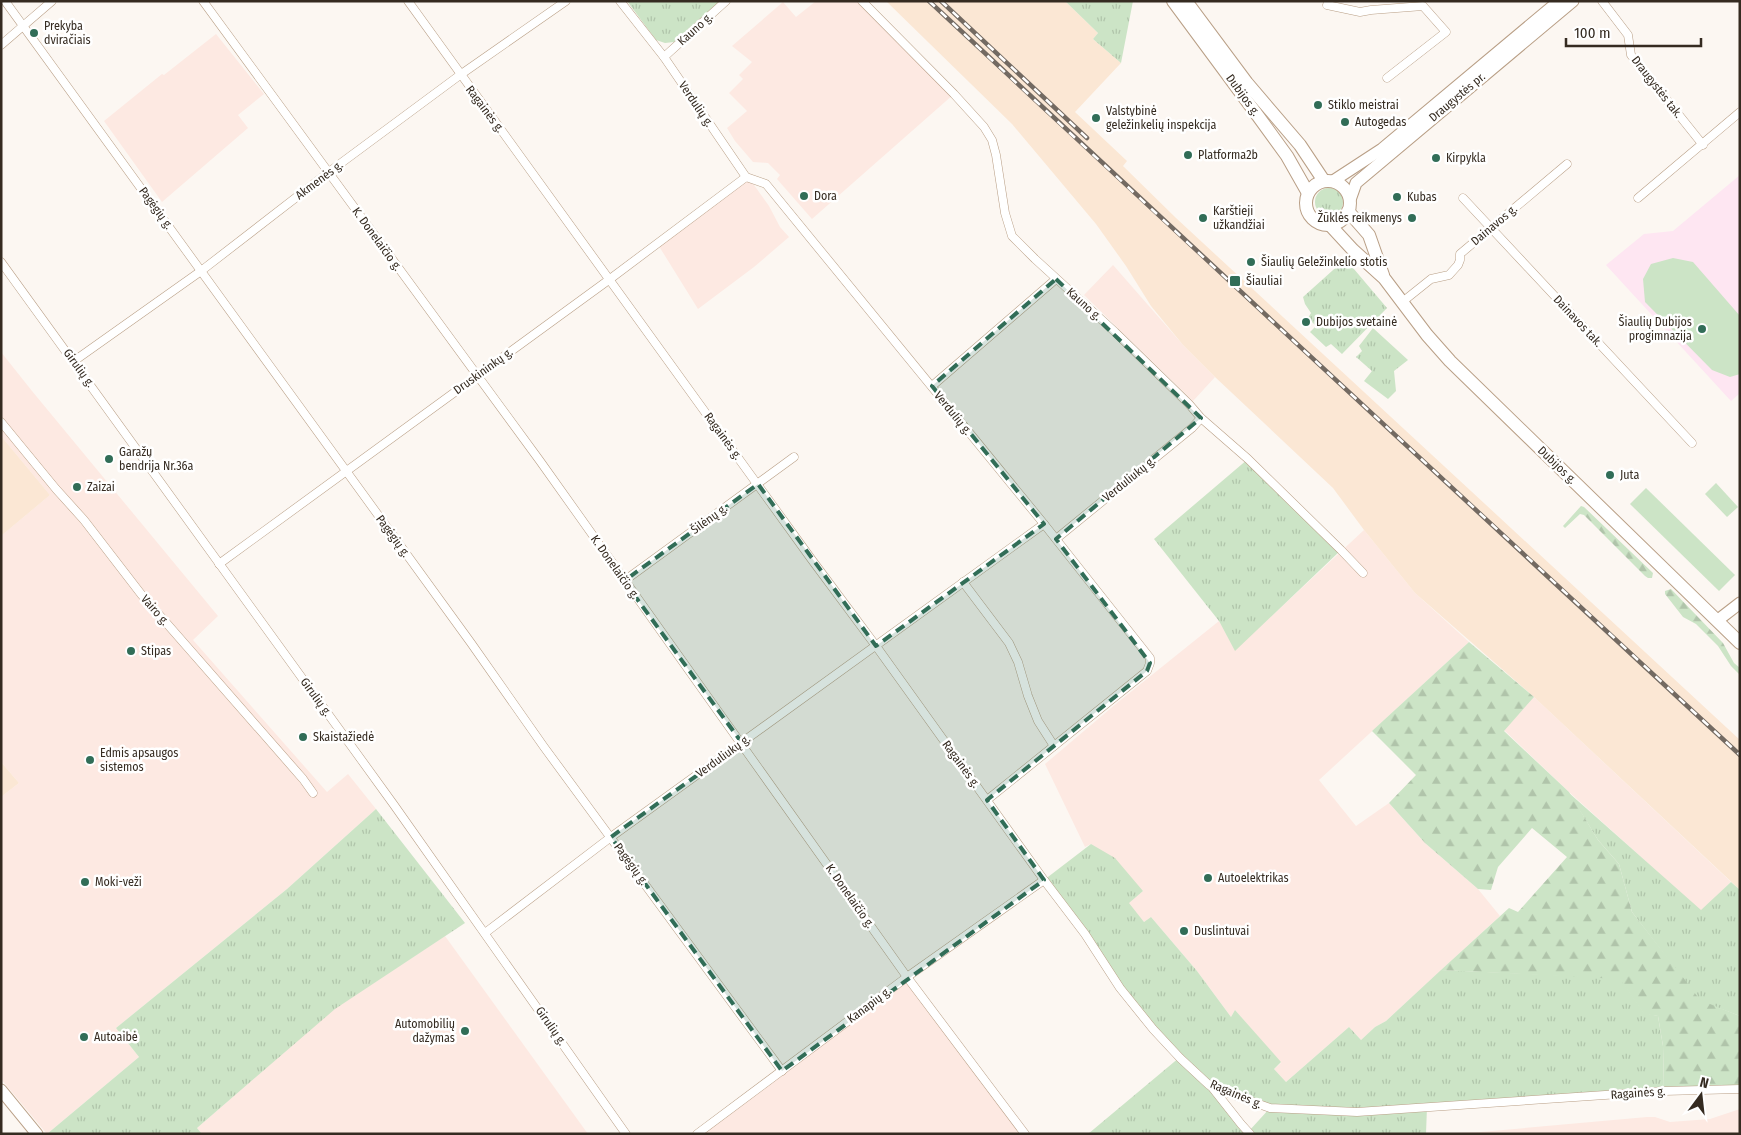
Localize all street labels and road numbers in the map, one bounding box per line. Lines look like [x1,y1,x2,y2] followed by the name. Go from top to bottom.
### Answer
[675,9,716,48] street label: Kauno g.
[1629,53,1686,121] street label: Draugystės tak.
[1426,69,1488,124] street label: Draugystės pr.
[1223,71,1263,119] street label: Dubijos g.
[676,79,717,130] street label: Verdulių g.
[463,83,507,135] street label: Ragainės g.
[293,157,346,202] street label: Akmenės g.
[136,184,176,232] street label: Pagėgių g.
[1468,202,1520,248] street label: Dainavos g.
[349,205,405,274] street label: K. Donelaičio g.
[1064,285,1105,324] street label: Kauno g.
[1551,292,1606,350] street label: Dainavos tak.
[451,345,516,397] street label: Druskininkų g.
[60,346,98,390] street label: Girulių g.
[931,388,975,438] street label: Verdulių g.
[701,410,745,463] street label: Ragainės g.
[1535,443,1579,487] street label: Dubijos g.
[1100,453,1158,504] street label: Verduliukų g.
[687,500,730,537] street label: Šilėnų g.
[373,512,413,560] street label: Pagėgių g.
[588,532,642,602] street label: K. Donelaičio g.
[138,592,172,628] street label: Vairo g.
[297,675,335,719] street label: Girulių g.
[693,731,753,780] street label: Verduliukų g.
[939,738,983,791] street label: Ragainės g.
[611,840,651,888] street label: Pagėgių g.
[823,861,877,931] street label: K. Donelaičio g.
[844,984,894,1026] street label: Kanapių g.
[533,1004,570,1048] street label: Girulių g.
[1208,1077,1264,1111] street label: Ragainės g.
[1610,1084,1666,1102] street label: Ragainės g.

